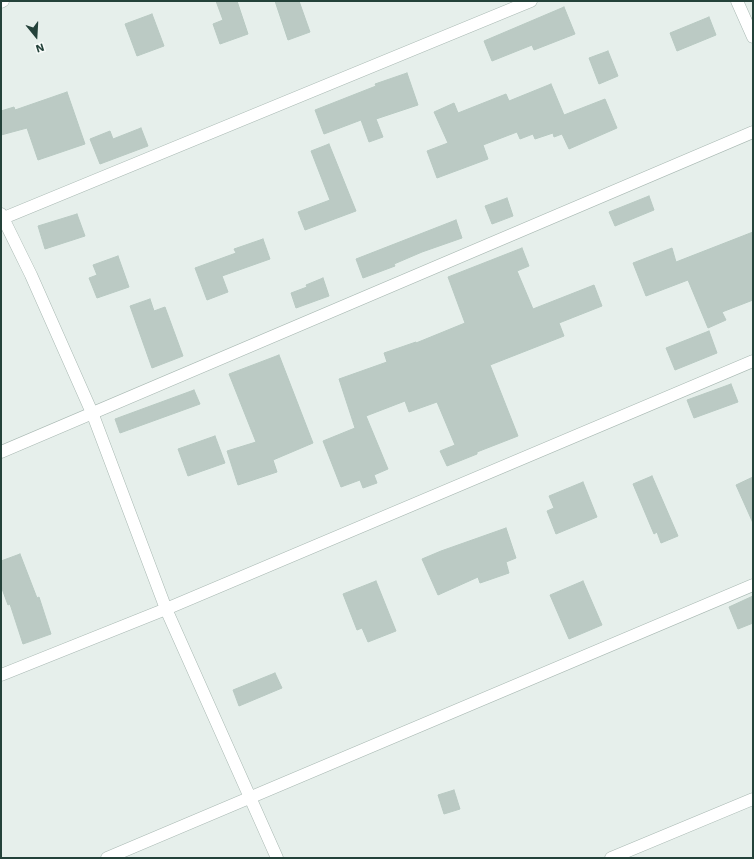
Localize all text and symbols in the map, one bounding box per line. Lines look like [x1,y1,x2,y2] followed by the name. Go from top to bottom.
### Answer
[16,16,56,56] north arrow
[34,40,46,55] text: N

